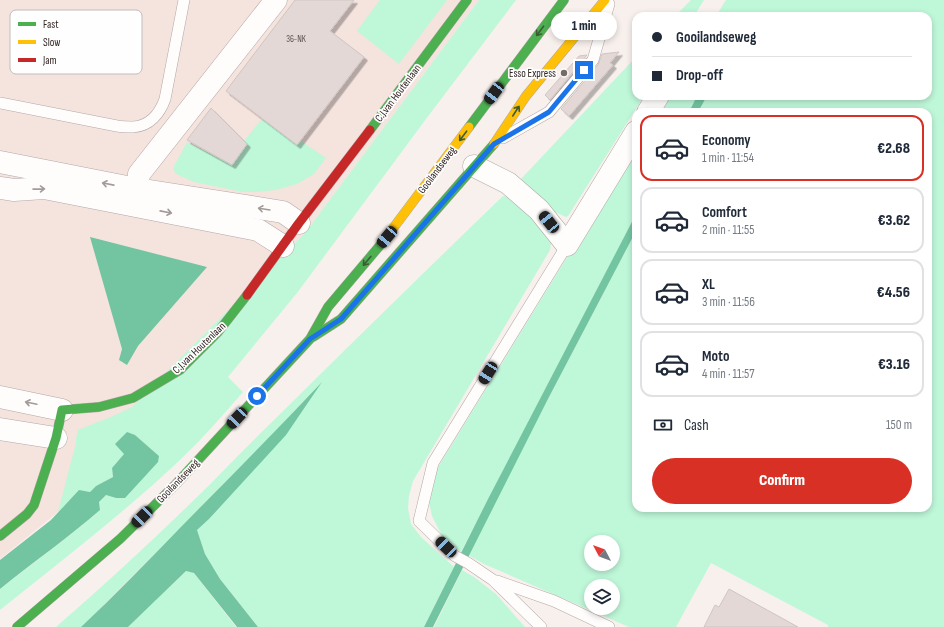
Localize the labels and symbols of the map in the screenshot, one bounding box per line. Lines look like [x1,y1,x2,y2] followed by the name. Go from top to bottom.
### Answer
[10,10,142,74] legend
[551,12,617,40] callout: 1 min
[43,18,59,31] text: Fast
[536,26,544,37] one-way arrow
[286,34,307,45] house number: 36-NK
[43,36,60,49] text: Slow
[42,54,57,67] text: Jam
[575,61,593,79] route end
[372,62,424,124] street label: C.J.van Houtenlaan
[509,67,556,80] place label: Esso Express
[559,68,569,78] marker: Esso Express
[482,80,506,106] car
[512,106,520,117] one-way arrow
[459,130,467,141] one-way arrow
[415,143,459,196] street label: Gooilandseweg
[102,179,115,187] one-way arrow
[32,185,45,193] one-way arrow
[258,205,271,213] one-way arrow
[160,208,173,216] one-way arrow
[537,209,561,235] car
[375,224,399,250] car
[362,256,371,267] one-way arrow
[170,319,228,376] street label: C.J.van Houtenlaan
[477,360,499,386] car
[248,387,266,405] route start
[25,399,38,407] one-way arrow
[224,405,250,431] car
[154,456,202,505] street label: Gooilandseweg
[129,504,155,530] car
[433,534,459,560] car
[584,535,620,571] north arrow

